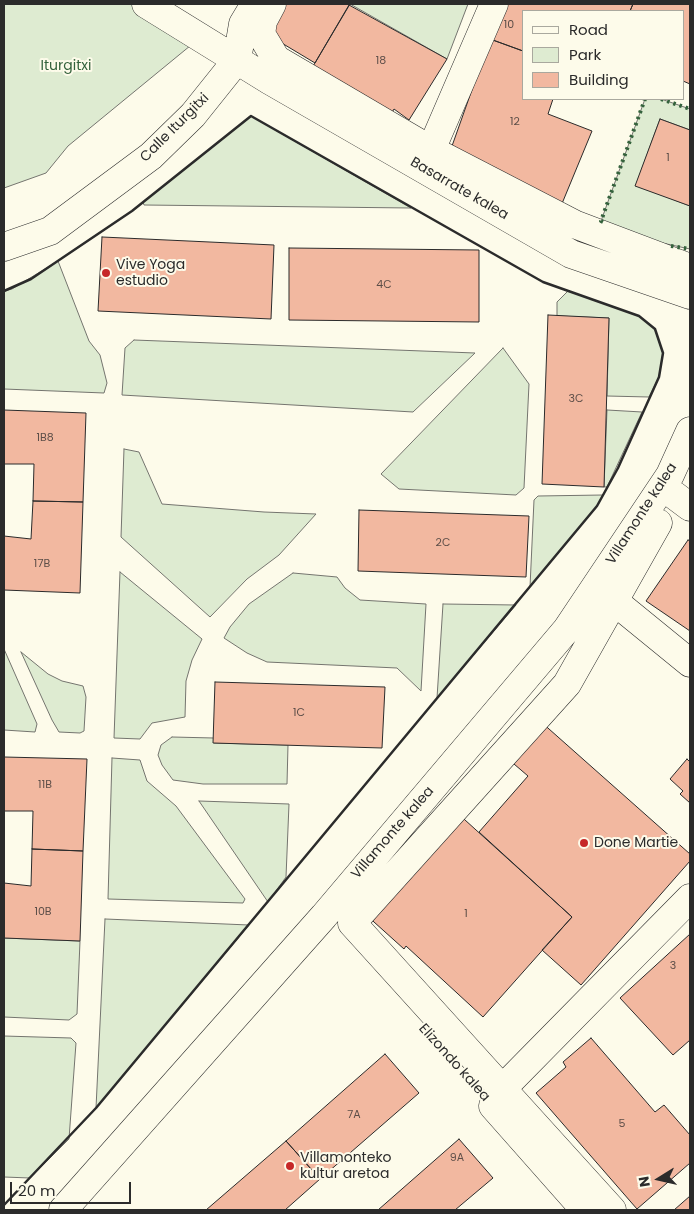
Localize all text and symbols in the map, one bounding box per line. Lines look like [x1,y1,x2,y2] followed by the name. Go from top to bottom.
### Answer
[522,10,684,100] legend
[504,18,514,32] house number: 10
[569,19,608,40] text: Road
[569,44,601,65] text: Park
[376,54,386,68] house number: 18
[41,58,91,74] park label: Iturgitxi
[569,69,629,90] text: Building
[137,90,213,166] street label: Calle Iturgitxi
[510,115,520,129] house number: 12
[666,151,670,165] house number: 1
[407,154,511,224] street label: Basarrate kalea
[116,257,185,290] place label: Vive Yoga estudio
[100,267,112,279] marker: Vive Yoga estudio
[376,278,392,292] house number: 4C
[569,392,583,406] house number: 3C
[36,431,54,445] house number: 1B8
[603,460,681,568] street label: Villamonte kalea
[436,536,450,550] house number: 2C
[34,557,50,571] house number: 17B
[293,706,305,720] house number: 1C
[38,778,52,792] house number: 11B
[348,783,438,883] street label: Villamonte kalea
[594,835,678,851] place label: Done Martie
[578,837,590,849] marker: Done Martie
[34,905,52,919] house number: 10B
[464,907,468,921] house number: 1
[670,959,676,973] house number: 3
[415,1021,493,1105] street label: Elizondo kalea
[347,1108,361,1122] house number: 7A
[619,1117,625,1131] house number: 5
[300,1150,392,1182] place label: Villamonteko kultur aretoa
[450,1151,464,1165] house number: 9A
[634,1154,684,1204] north arrow
[284,1160,296,1172] marker: Villamonteko kultur aretoa
[12,1172,134,1204] scale bar
[633,1175,655,1189] text: N
[18,1180,56,1201] text: 20 m

